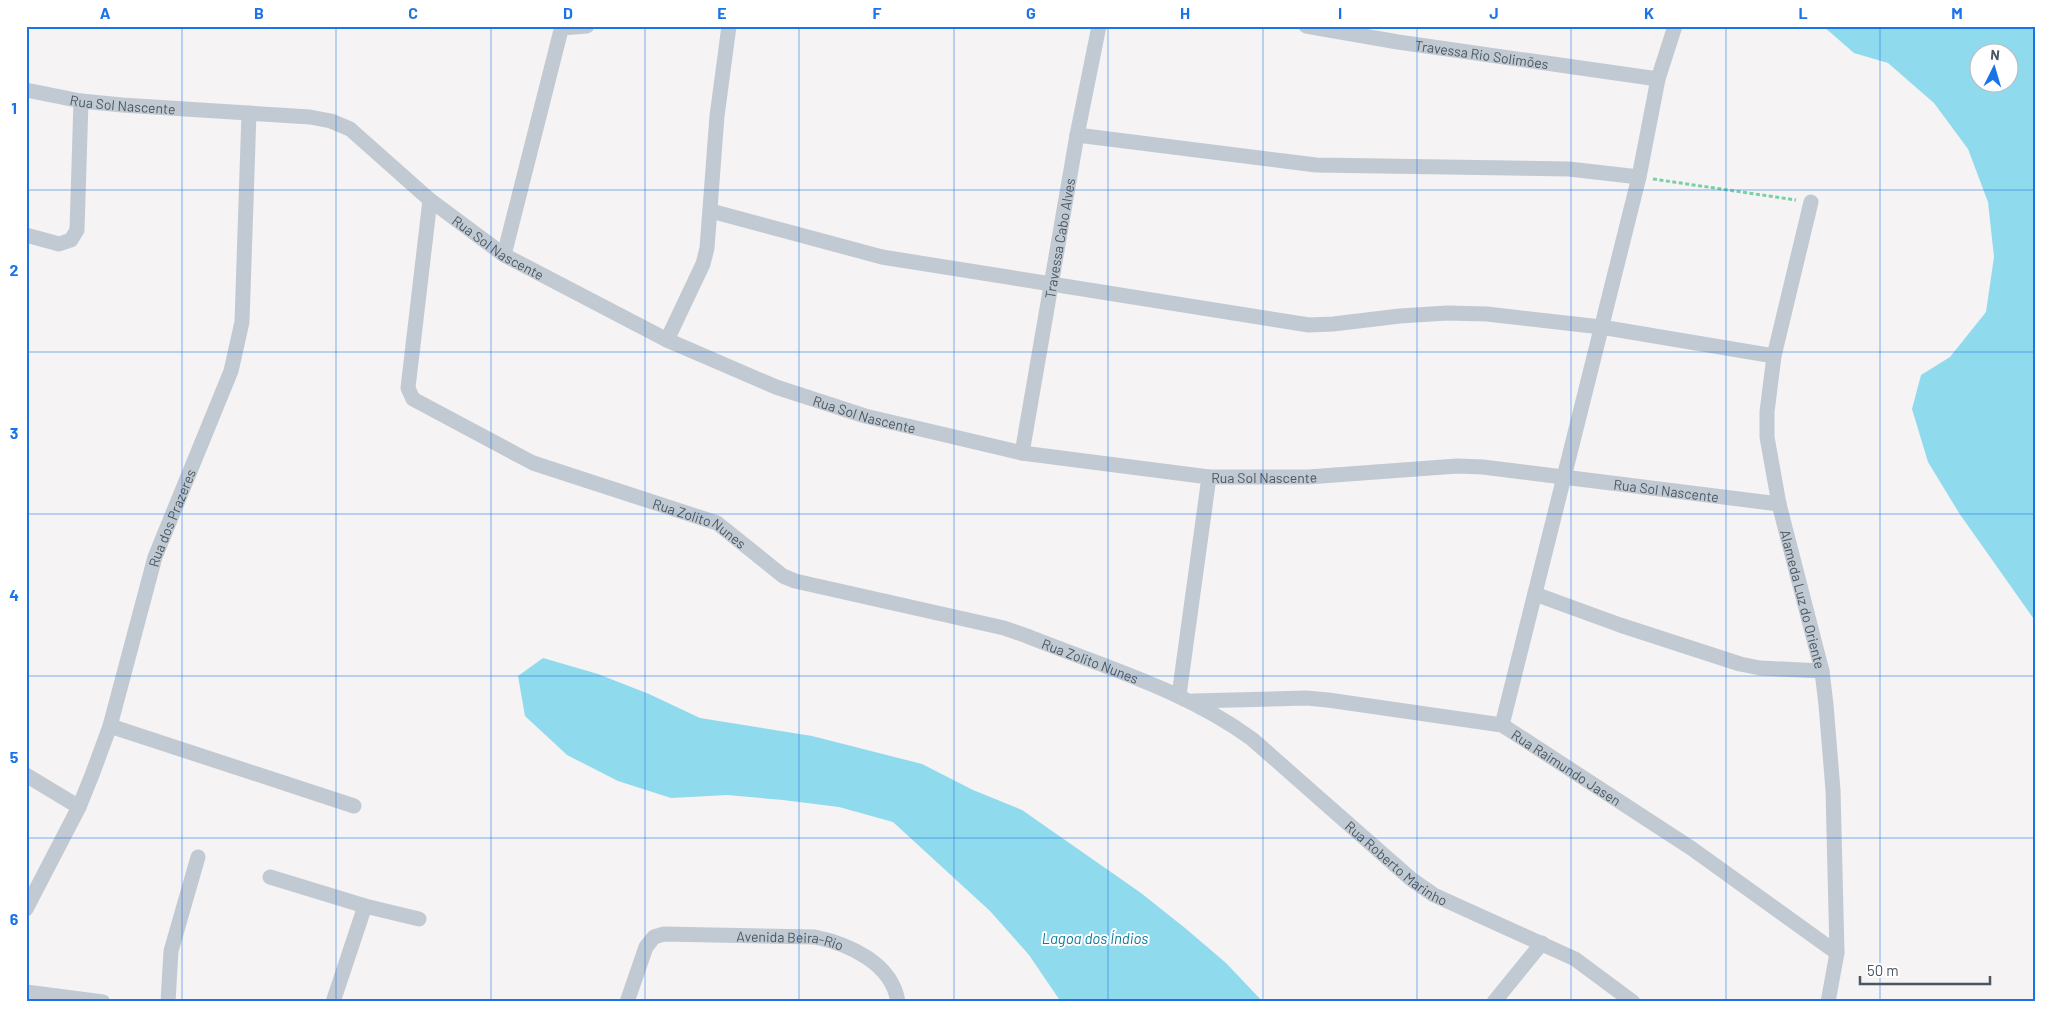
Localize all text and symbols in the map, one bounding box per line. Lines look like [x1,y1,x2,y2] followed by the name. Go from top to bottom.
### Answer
[100,3,111,22] text: A
[254,3,264,22] text: B
[408,3,418,22] text: C
[563,3,573,22] text: D
[717,3,727,22] text: E
[873,3,882,22] text: F
[1026,3,1036,22] text: G
[1180,3,1190,22] text: H
[1338,3,1342,22] text: I
[1489,3,1499,22] text: J
[1644,3,1654,22] text: K
[1798,3,1808,22] text: L
[1951,3,1963,22] text: M
[1414,36,1550,72] street label: Travessa Rio Solimões
[1970,42,2020,92] north arrow
[1990,46,2001,63] text: N
[68,90,176,117] street label: Rua Sol Nascente
[11,98,17,117] text: 1
[1040,176,1078,300] street label: Travessa Cabo Alves
[449,211,547,283] street label: Rua Sol Nascente
[10,260,19,279] text: 2
[811,391,918,436] street label: Rua Sol Nascente
[10,423,18,442] text: 3
[144,466,199,569] street label: Rua dos Prazeres
[1211,468,1318,486] street label: Rua Sol Nascente
[1613,475,1720,505] street label: Rua Sol Nascente
[651,494,750,552] street label: Rua Zolito Nunes
[1777,528,1830,670] street label: Alameda Luz do Oriente
[9,585,19,604] text: 4
[1040,634,1141,687] street label: Rua Zolito Nunes
[1509,725,1624,809] street label: Rua Raimundo Jasen
[10,747,19,766] text: 5
[1342,817,1450,909] street label: Rua Roberto Marinho
[10,909,19,928] text: 6
[736,927,846,953] street label: Avenida Beira-Rio
[1042,929,1148,947] water label: Lagoa dos Índios
[1860,953,1990,985] scale bar
[1867,961,1899,979] text: 50 m

